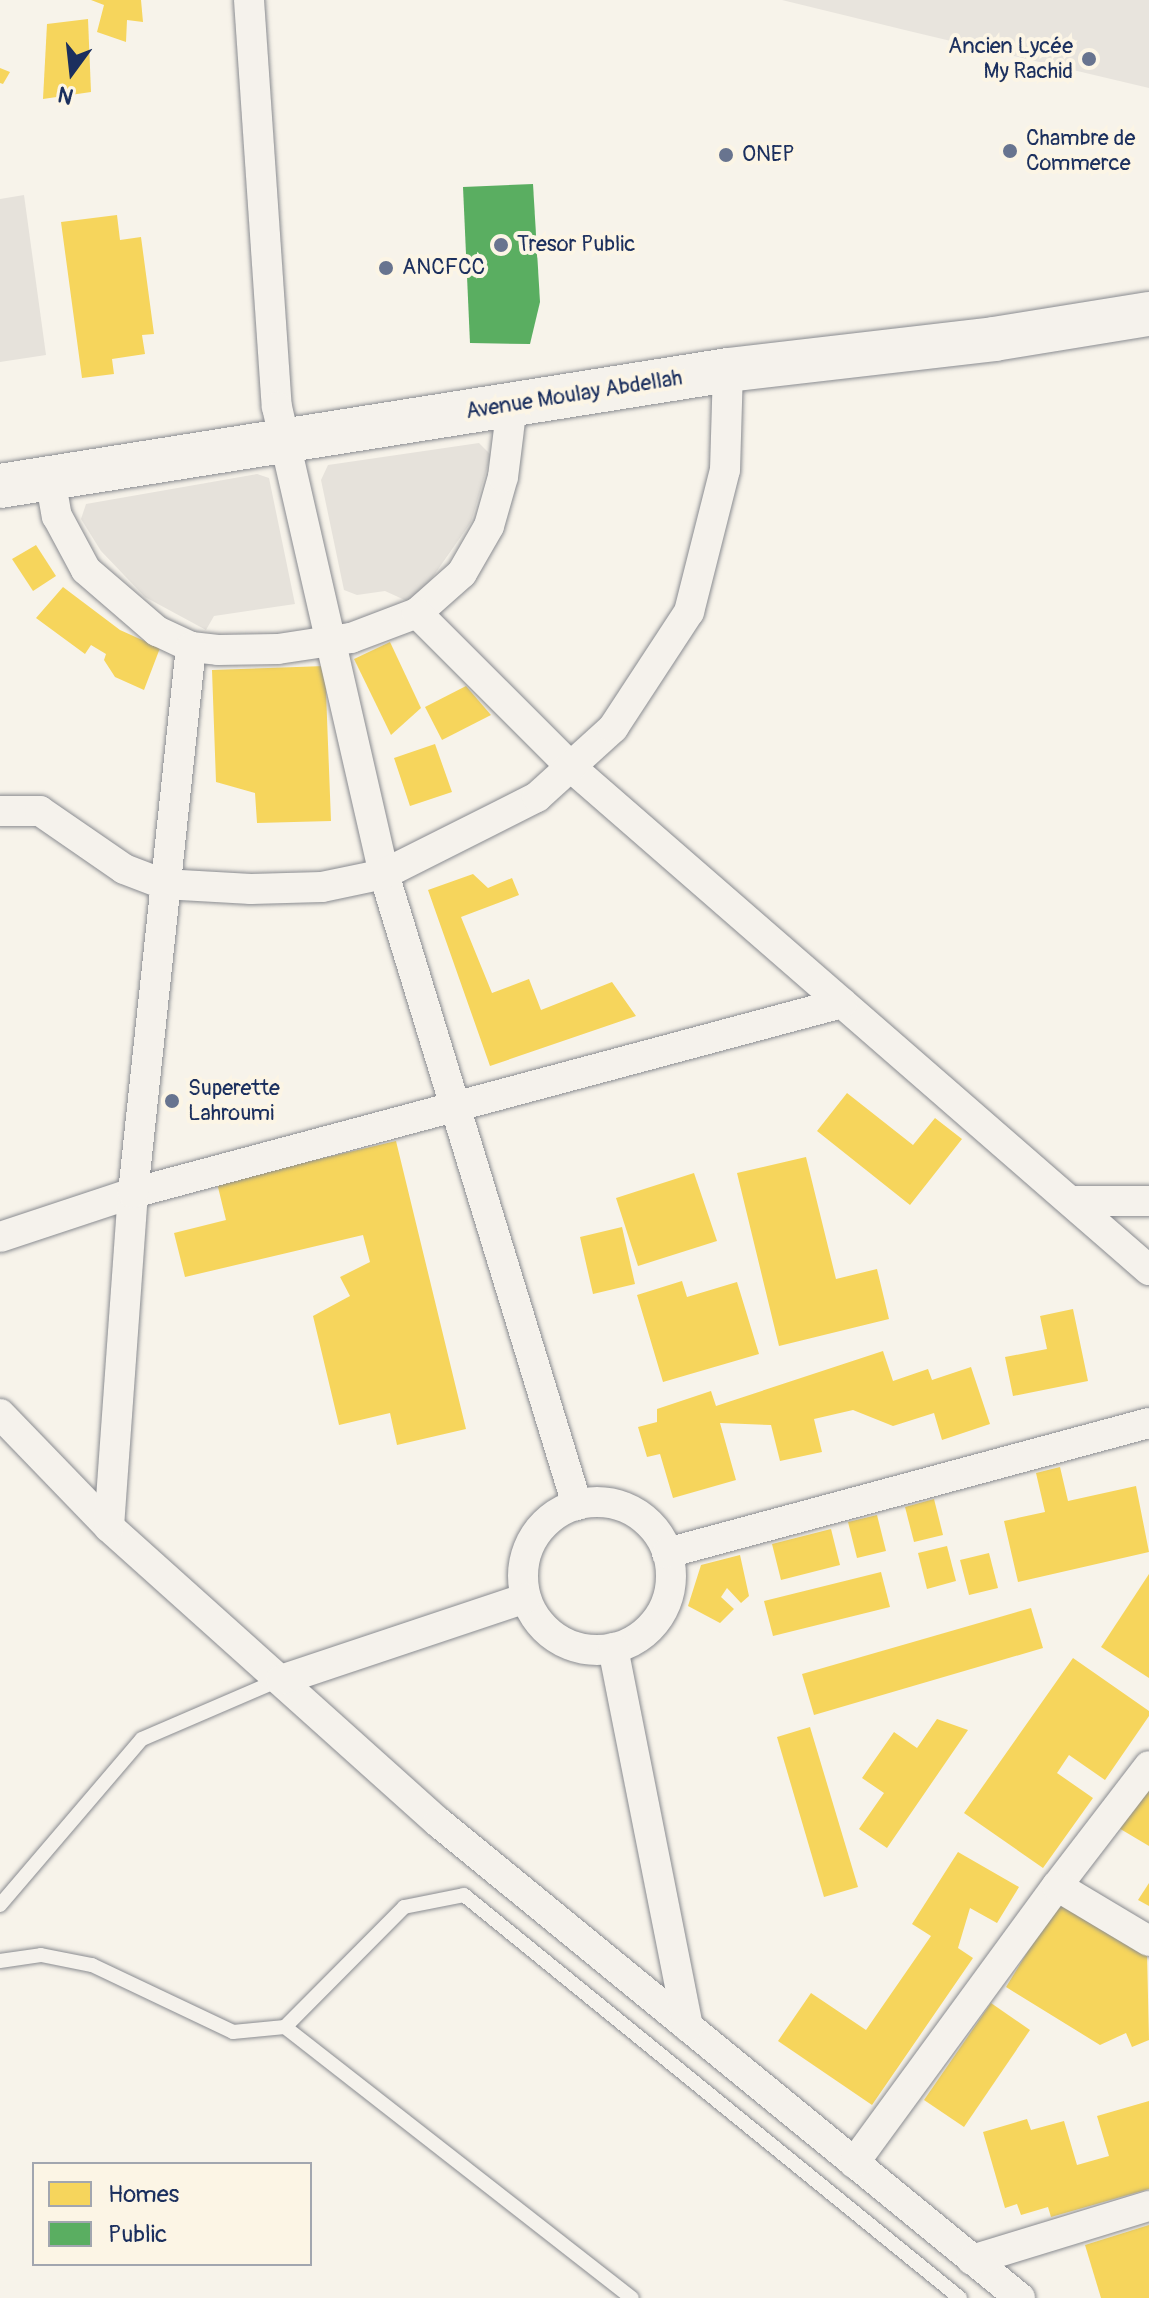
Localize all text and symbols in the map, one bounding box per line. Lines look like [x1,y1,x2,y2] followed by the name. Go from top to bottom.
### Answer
[32,32,112,112] north arrow
[948,33,1073,84] place label: Ancien Lycée My Rachid
[1080,50,1098,68] marker: Ancien Lycée My Rachid
[55,80,77,111] text: N
[1026,125,1135,176] place label: Chambre de Commerce
[742,142,794,168] place label: ONEP
[1001,142,1019,160] marker: Chambre de Commerce
[717,146,735,164] marker: ONEP
[517,232,635,258] place label: Tresor Public
[492,236,510,254] marker: Tresor Public
[402,255,485,281] place label: ANCFCC
[377,259,395,277] marker: ANCFCC
[464,365,684,425] street label: Avenue Moulay Abdellah
[188,1075,280,1126] place label: Superette Lahroumi
[163,1092,181,1110] marker: Superette Lahroumi
[32,2162,312,2266] legend
[108,2180,179,2209] text: Homes
[108,2220,167,2249] text: Public

